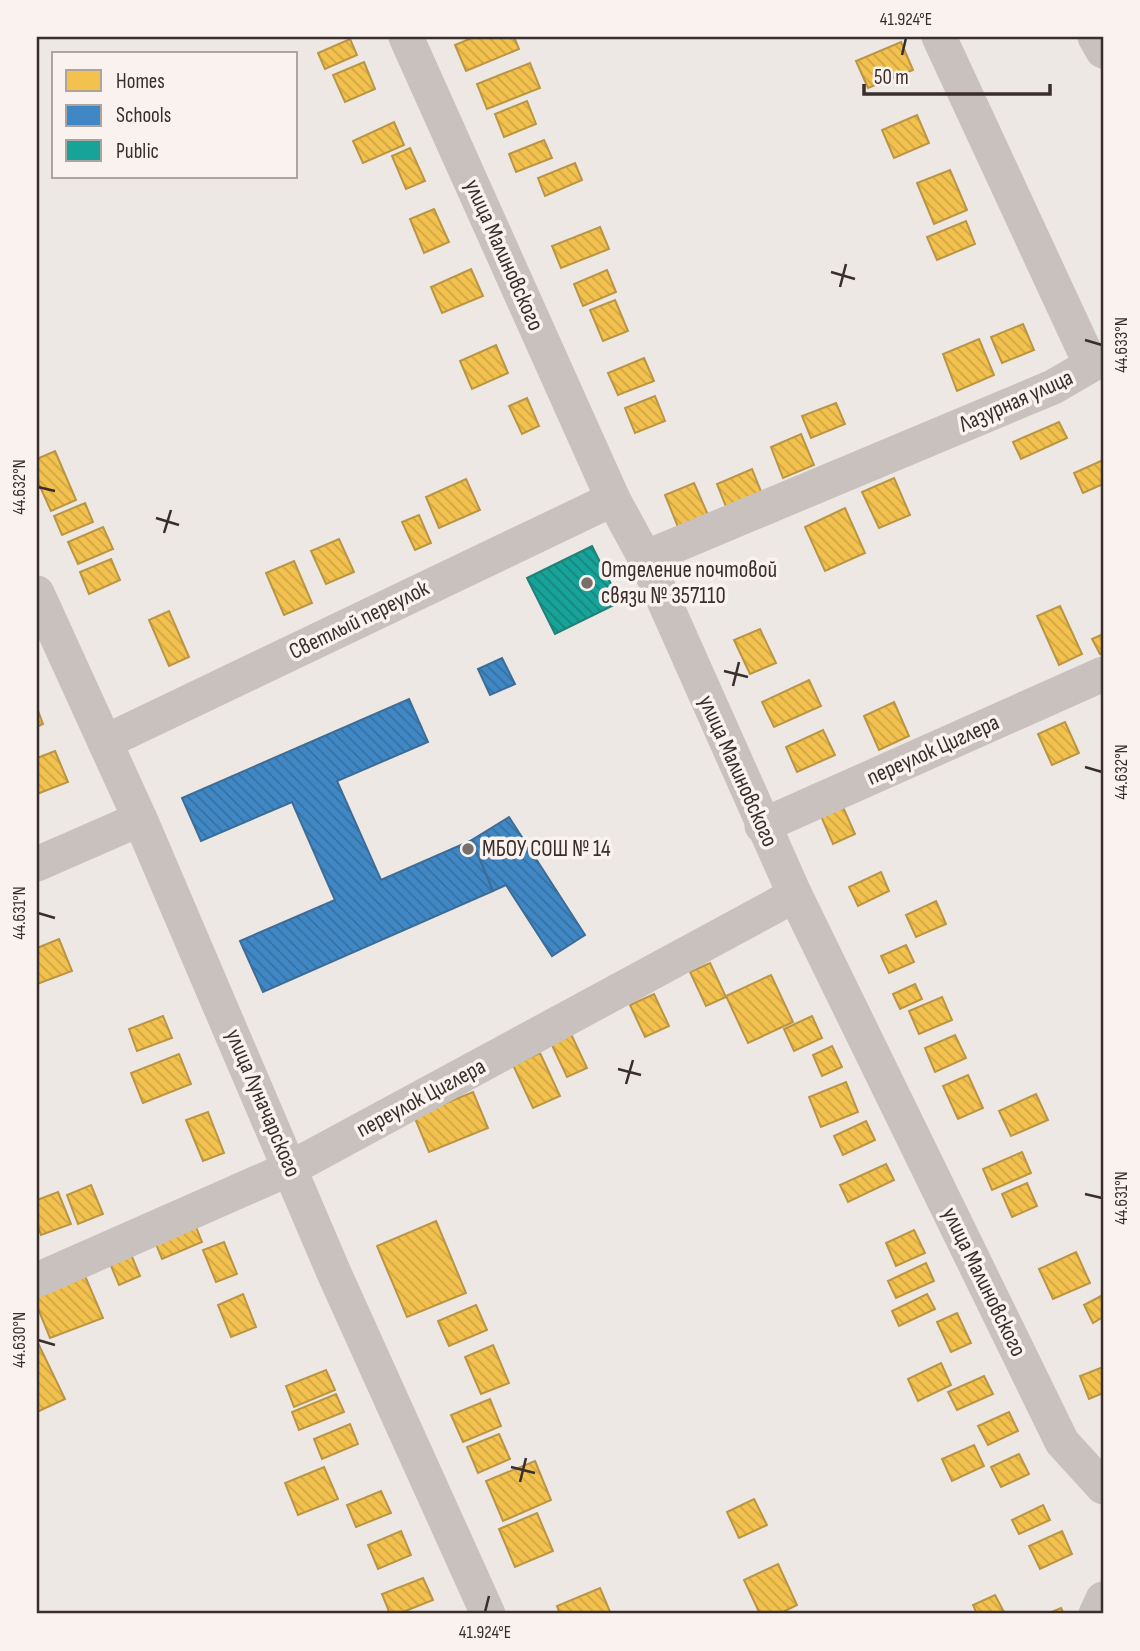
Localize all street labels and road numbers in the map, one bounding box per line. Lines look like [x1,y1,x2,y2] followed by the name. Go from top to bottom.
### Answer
[458,175,550,335] street label: улица Малиновского
[954,363,1077,439] street label: Лазурная улица
[285,574,434,666] street label: Светлый переулок
[692,691,784,851] street label: улица Малиновского
[862,708,1004,792] street label: переулок Циглера
[219,1025,307,1181] street label: улица Луначарского
[352,1052,490,1144] street label: переулок Циглера
[936,1203,1032,1361] street label: улица Малиновского

